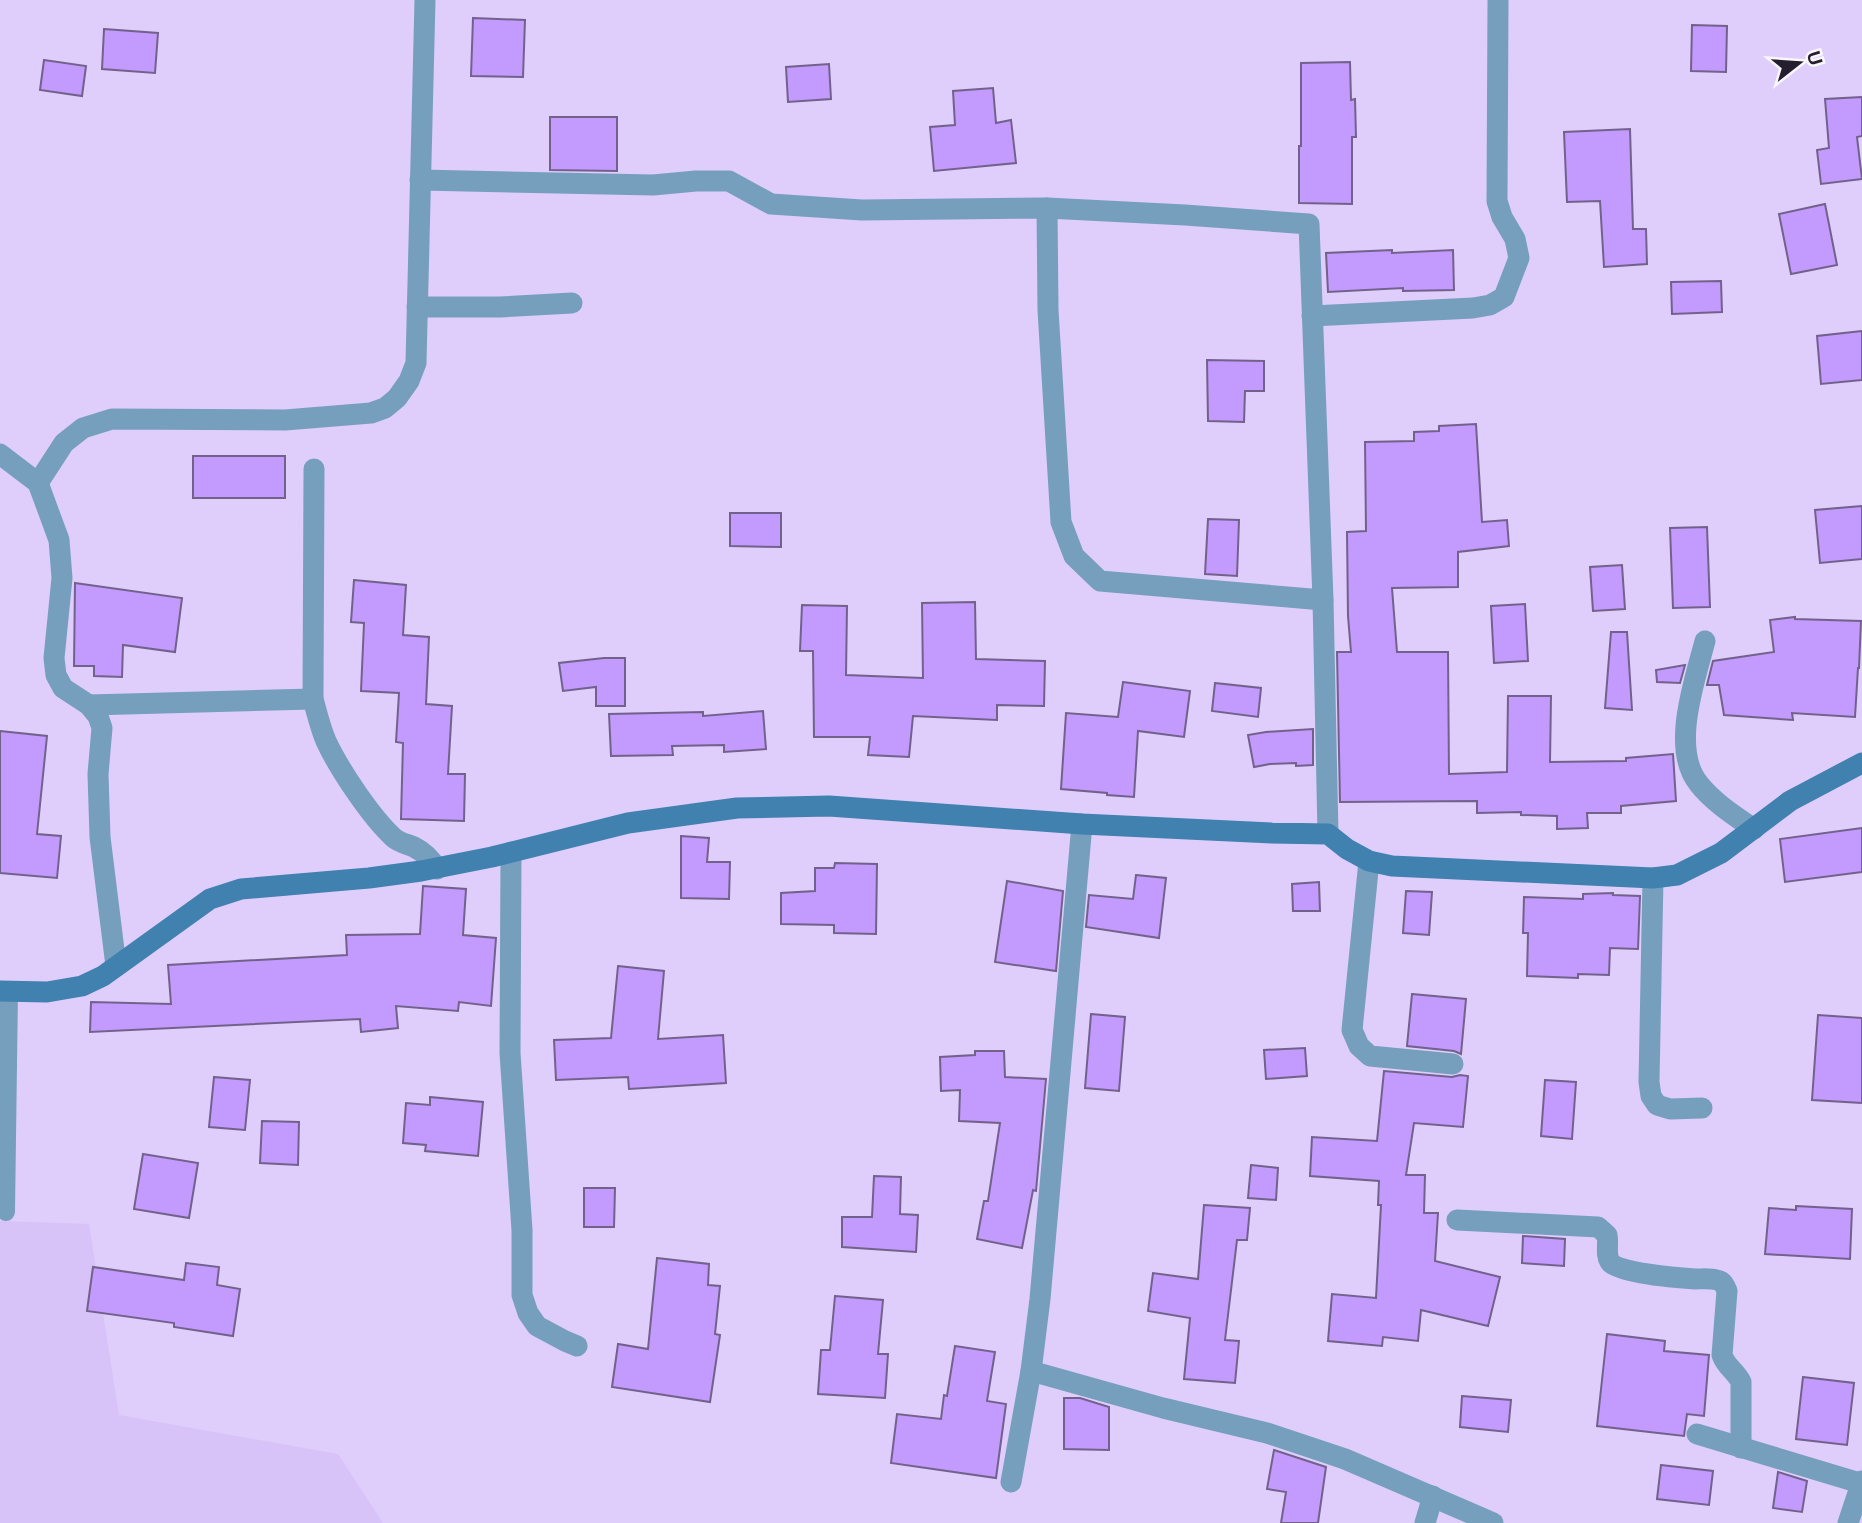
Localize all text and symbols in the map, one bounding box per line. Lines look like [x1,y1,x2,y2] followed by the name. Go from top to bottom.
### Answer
[1764,28,1834,98] north arrow
[1803,49,1827,68] text: U

